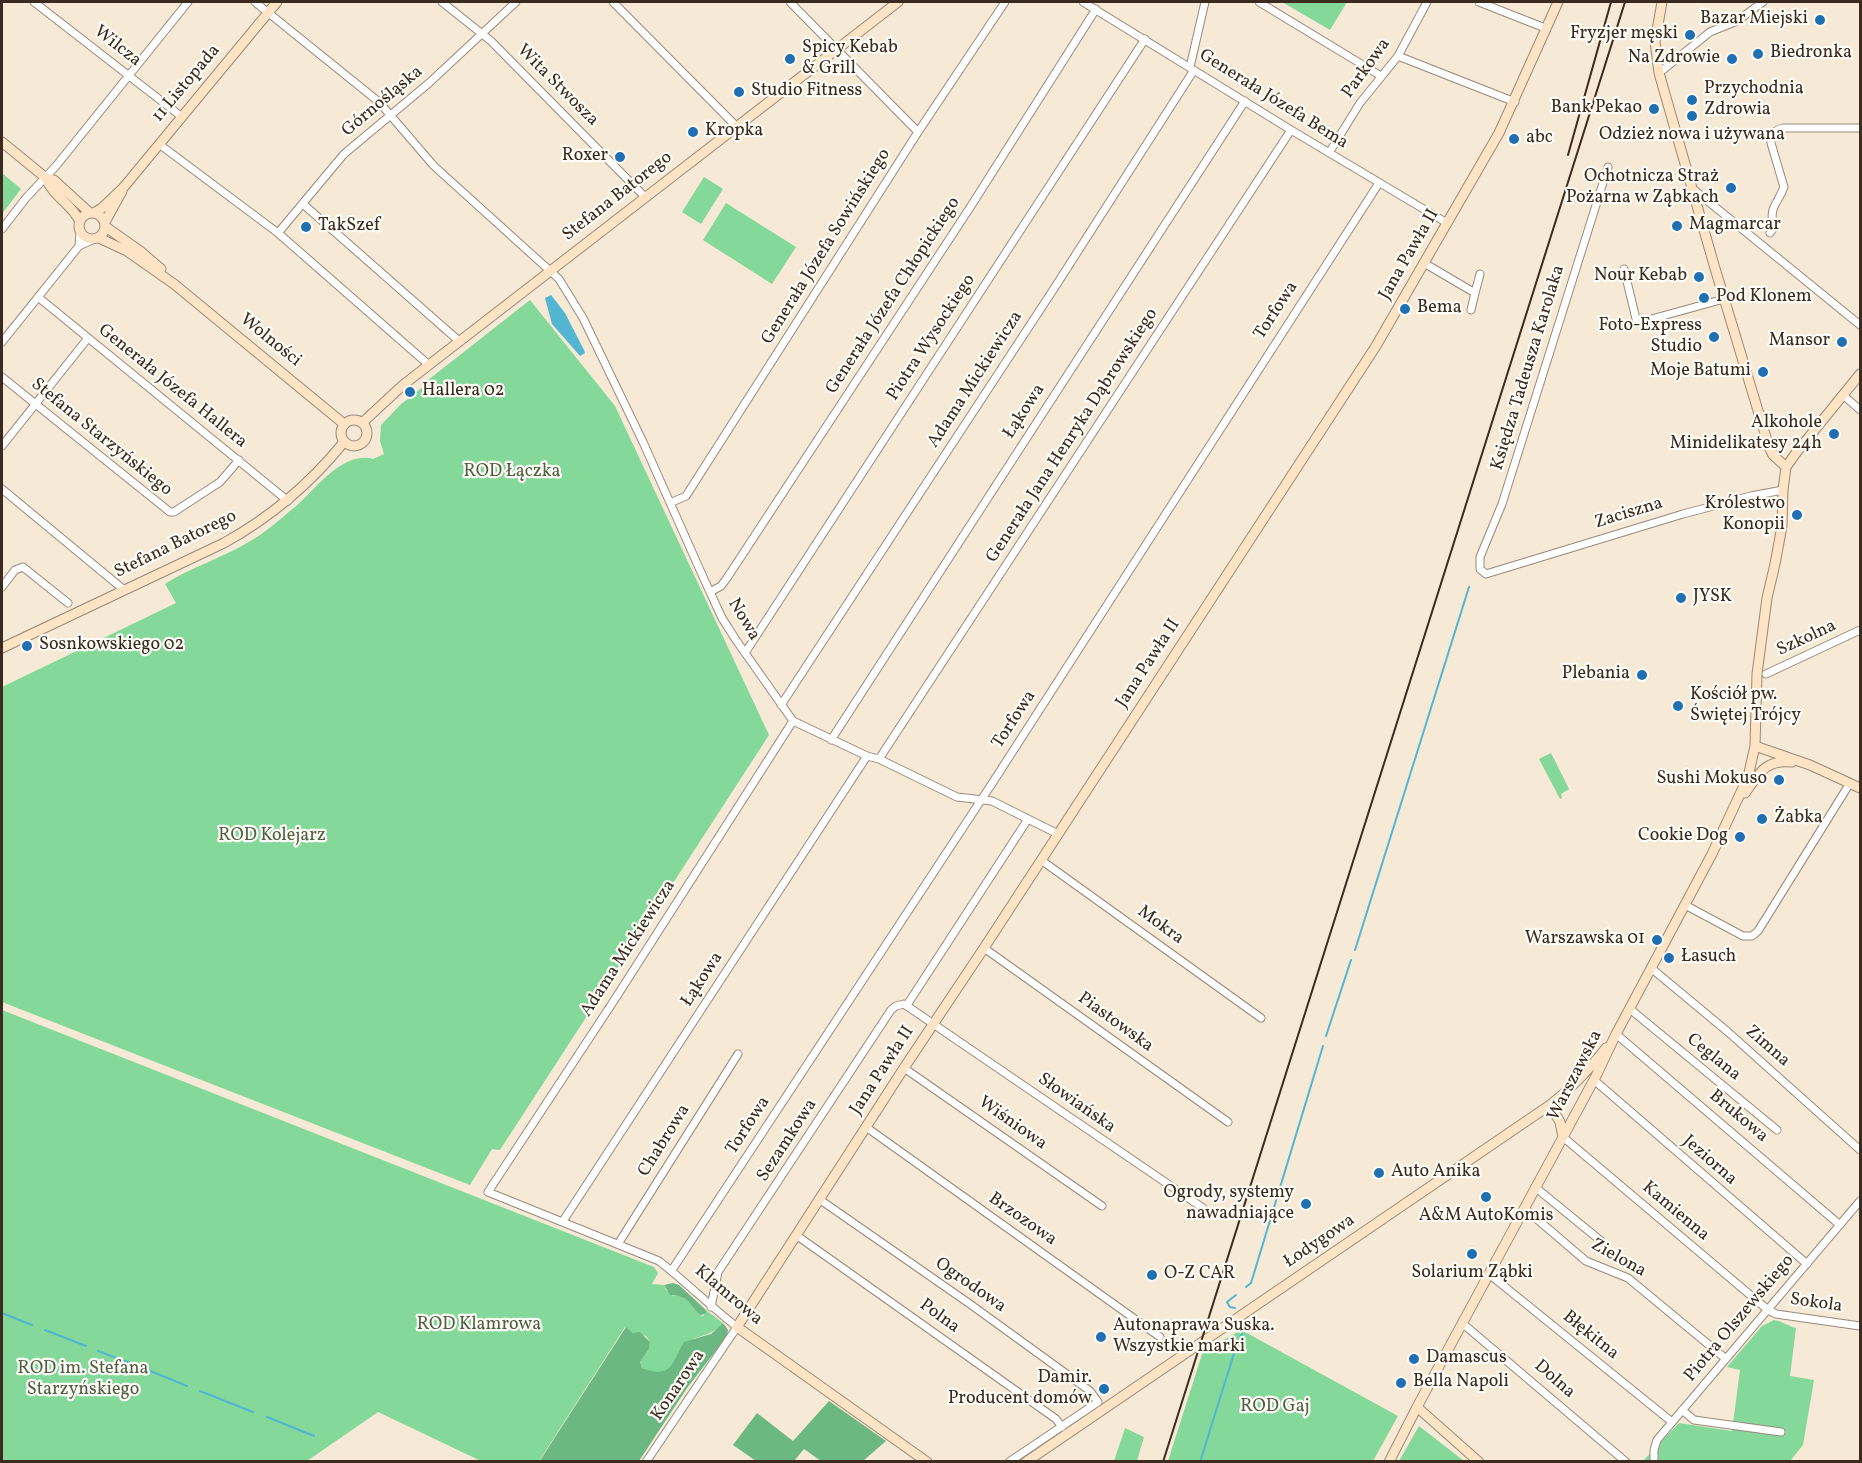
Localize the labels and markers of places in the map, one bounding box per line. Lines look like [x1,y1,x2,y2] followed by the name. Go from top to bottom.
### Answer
[1700,9,1808,31] place label: Bazar Miejski
[1813,13,1827,27] marker: Bazar Miejski
[1570,24,1678,46] place label: Fryzjer męski
[1683,28,1697,42] marker: Fryzjer męski
[802,38,898,80] place label: Spicy Kebab & Grill
[1770,43,1852,65] place label: Biedronka
[1751,47,1765,61] marker: Biedronka
[1628,48,1720,70] place label: Na Zdrowie
[783,52,797,66] marker: Spicy Kebab & Grill
[1725,52,1739,66] marker: Na Zdrowie
[1704,79,1804,122] place label: Przychodnia Zdrowia
[751,81,862,103] place label: Studio Fitness
[732,85,746,99] marker: Studio Fitness
[1685,93,1699,107] marker: Przychodnia Zdrowia
[1551,98,1642,120] place label: Bank Pekao
[1647,102,1661,116] marker: Bank Pekao
[1685,109,1699,123] marker: Odzież nowa i używana
[705,121,763,143] place label: Kropka
[686,125,700,139] marker: Kropka
[1599,125,1785,147] place label: Odzież nowa i używana
[1526,128,1553,150] place label: abc
[1507,132,1521,146] marker: abc
[562,146,608,168] place label: Roxer
[613,150,627,164] marker: Roxer
[1566,167,1719,210] place label: Ochotnicza Straż Pożarna w Ząbkach
[1724,181,1738,195] marker: Ochotnicza Straż Pożarna w Ząbkach
[1689,215,1781,237] place label: Magmarcar
[318,216,380,238] place label: TakSzef
[1670,219,1684,233] marker: Magmarcar
[299,220,313,234] marker: TakSzef
[1594,266,1687,288] place label: Nour Kebab
[1692,270,1706,284] marker: Nour Kebab
[1716,287,1812,309] place label: Pod Klonem
[1697,291,1711,305] marker: Pod Klonem
[1417,298,1462,320] place label: Bema
[1398,302,1412,316] marker: Bema
[1599,316,1702,358] place label: Foto-Express Studio
[1707,330,1721,344] marker: Foto-Express Studio
[1769,331,1830,353] place label: Mansor
[1835,335,1849,349] marker: Mansor
[1650,361,1751,383] place label: Moje Batumi
[1756,365,1770,379] marker: Moje Batumi
[422,381,504,403] place label: Hallera 02
[403,385,417,399] marker: Hallera 02
[1670,413,1822,456] place label: Alkohole Minidelikatesy 24h
[1827,427,1841,441] marker: Alkohole Minidelikatesy 24h
[1705,494,1785,536] place label: Królestwo Konopii
[1790,508,1804,522] marker: Królestwo Konopii
[1693,587,1732,609] place label: JYSK
[1674,591,1688,605] marker: JYSK
[39,635,184,657] place label: Sosnkowskiego 02
[20,639,34,653] marker: Sosnkowskiego 02
[1562,664,1630,686] place label: Plebania
[1635,668,1649,682] marker: Plebania
[1690,685,1801,728] place label: Kościół pw. Świętej Trójcy
[1671,699,1685,713] marker: Kościół pw. Świętej Trójcy
[1656,769,1767,791] place label: Sushi Mokuso
[1772,773,1786,787] marker: Sushi Mokuso
[1774,808,1823,830] place label: Żabka
[1755,812,1769,826] marker: Żabka
[1638,826,1728,848] place label: Cookie Dog
[1733,830,1747,844] marker: Cookie Dog
[1525,929,1645,951] place label: Warszawska 01
[1650,933,1664,947] marker: Warszawska 01
[1681,947,1736,969] place label: Łasuch
[1662,951,1676,965] marker: Łasuch
[1391,1162,1480,1184] place label: Auto Anika
[1372,1166,1386,1180] marker: Auto Anika
[1164,1183,1294,1226] place label: Ogrody, systemy nawadniające
[1479,1190,1493,1204] marker: A&M AutoKomis
[1299,1197,1313,1211] marker: Ogrody, systemy nawadniające
[1419,1206,1553,1228] place label: A&M AutoKomis
[1465,1247,1479,1261] marker: Solarium Ząbki
[1411,1263,1533,1285] place label: Solarium Ząbki
[1164,1264,1235,1286] place label: O-Z CAR
[1145,1268,1159,1282] marker: O-Z CAR
[1113,1316,1274,1358] place label: Autonaprawa Suska. Wszystkie marki
[1094,1330,1108,1344] marker: Autonaprawa Suska. Wszystkie marki
[1426,1348,1507,1370] place label: Damascus
[1407,1352,1421,1366] marker: Damascus
[948,1368,1092,1410] place label: Damir. Producent domów
[1413,1372,1509,1394] place label: Bella Napoli
[1394,1376,1408,1390] marker: Bella Napoli
[1097,1382,1111,1396] marker: Damir. Producent domów

